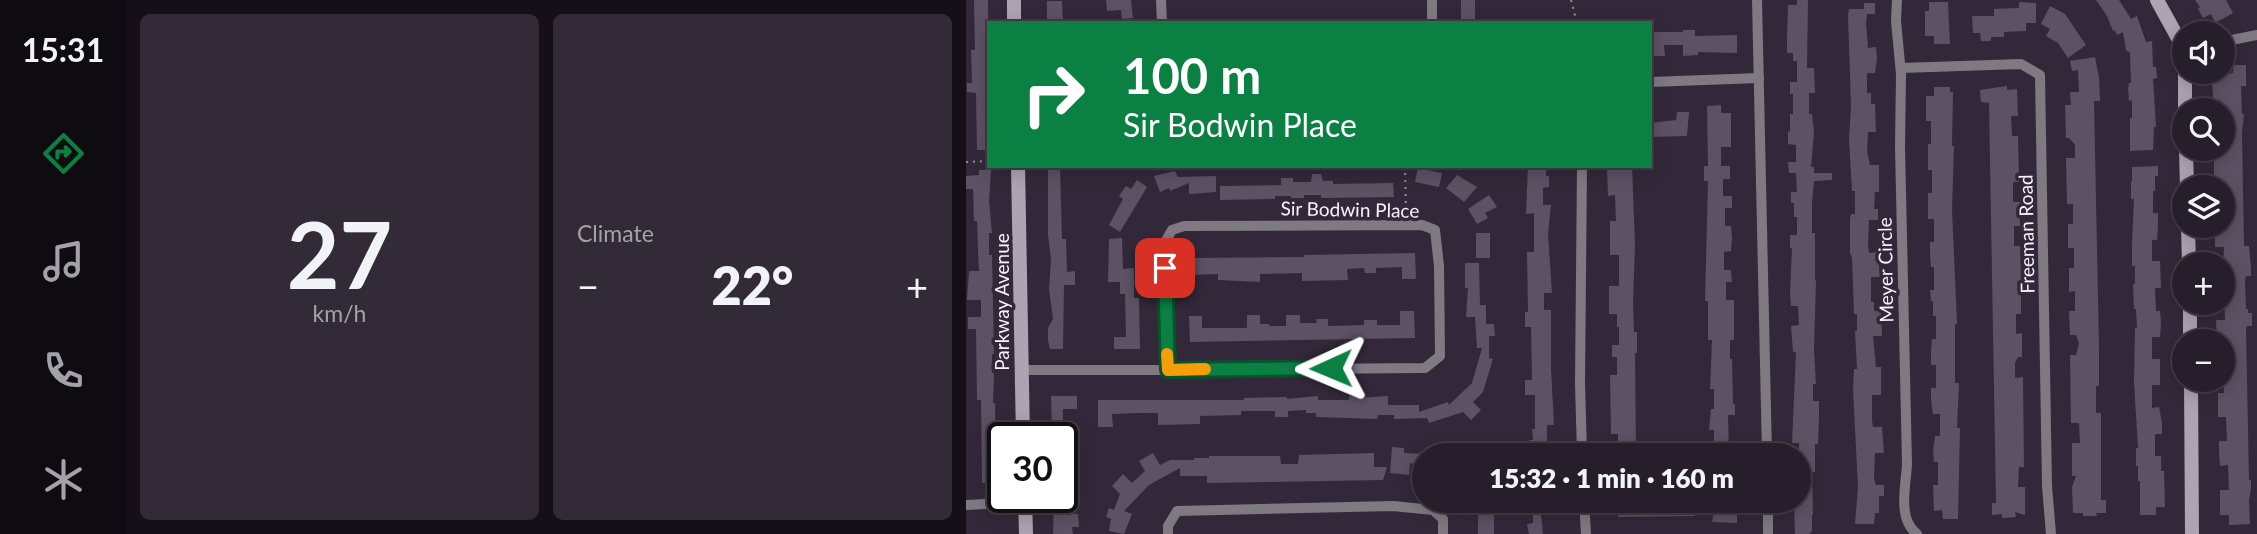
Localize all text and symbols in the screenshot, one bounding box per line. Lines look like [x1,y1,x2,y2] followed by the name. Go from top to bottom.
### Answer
[2172,21,2235,392] map controls
[2172,21,2235,84] button: sound
[22,30,104,69] text: 15:31
[1123,46,1261,104] text: 100 m
[1008,49,1099,140] icon: right
[2172,98,2235,161] button: search
[1123,105,1357,144] text: Sir Bodwin Place
[39,129,88,178] icon: directions
[2013,174,2039,294] street label: Freeman Road
[2172,175,2235,238] button: layers
[1280,196,1420,222] street label: Sir Bodwin Place
[287,199,392,308] text: 27
[1873,217,1897,323] street label: Meyer Circle
[577,219,654,247] text: Climate
[990,233,1013,371] street label: Parkway Avenue
[39,237,88,286] icon: music
[1135,238,1195,298] pin
[1146,249,1184,287] icon: arrive
[2172,252,2235,315] button: +
[712,254,793,316] text: 22°
[577,263,599,309] text: −
[906,263,928,309] text: +
[313,299,366,327] text: km/h
[2172,329,2235,392] button: −
[1294,331,1368,405] position arrow
[39,346,88,395] icon: phone
[987,422,1078,513] speed limit sign: 30
[39,455,88,504] icon: climate
[1489,462,1734,494] text: 15:32 · 1 min · 160 m

